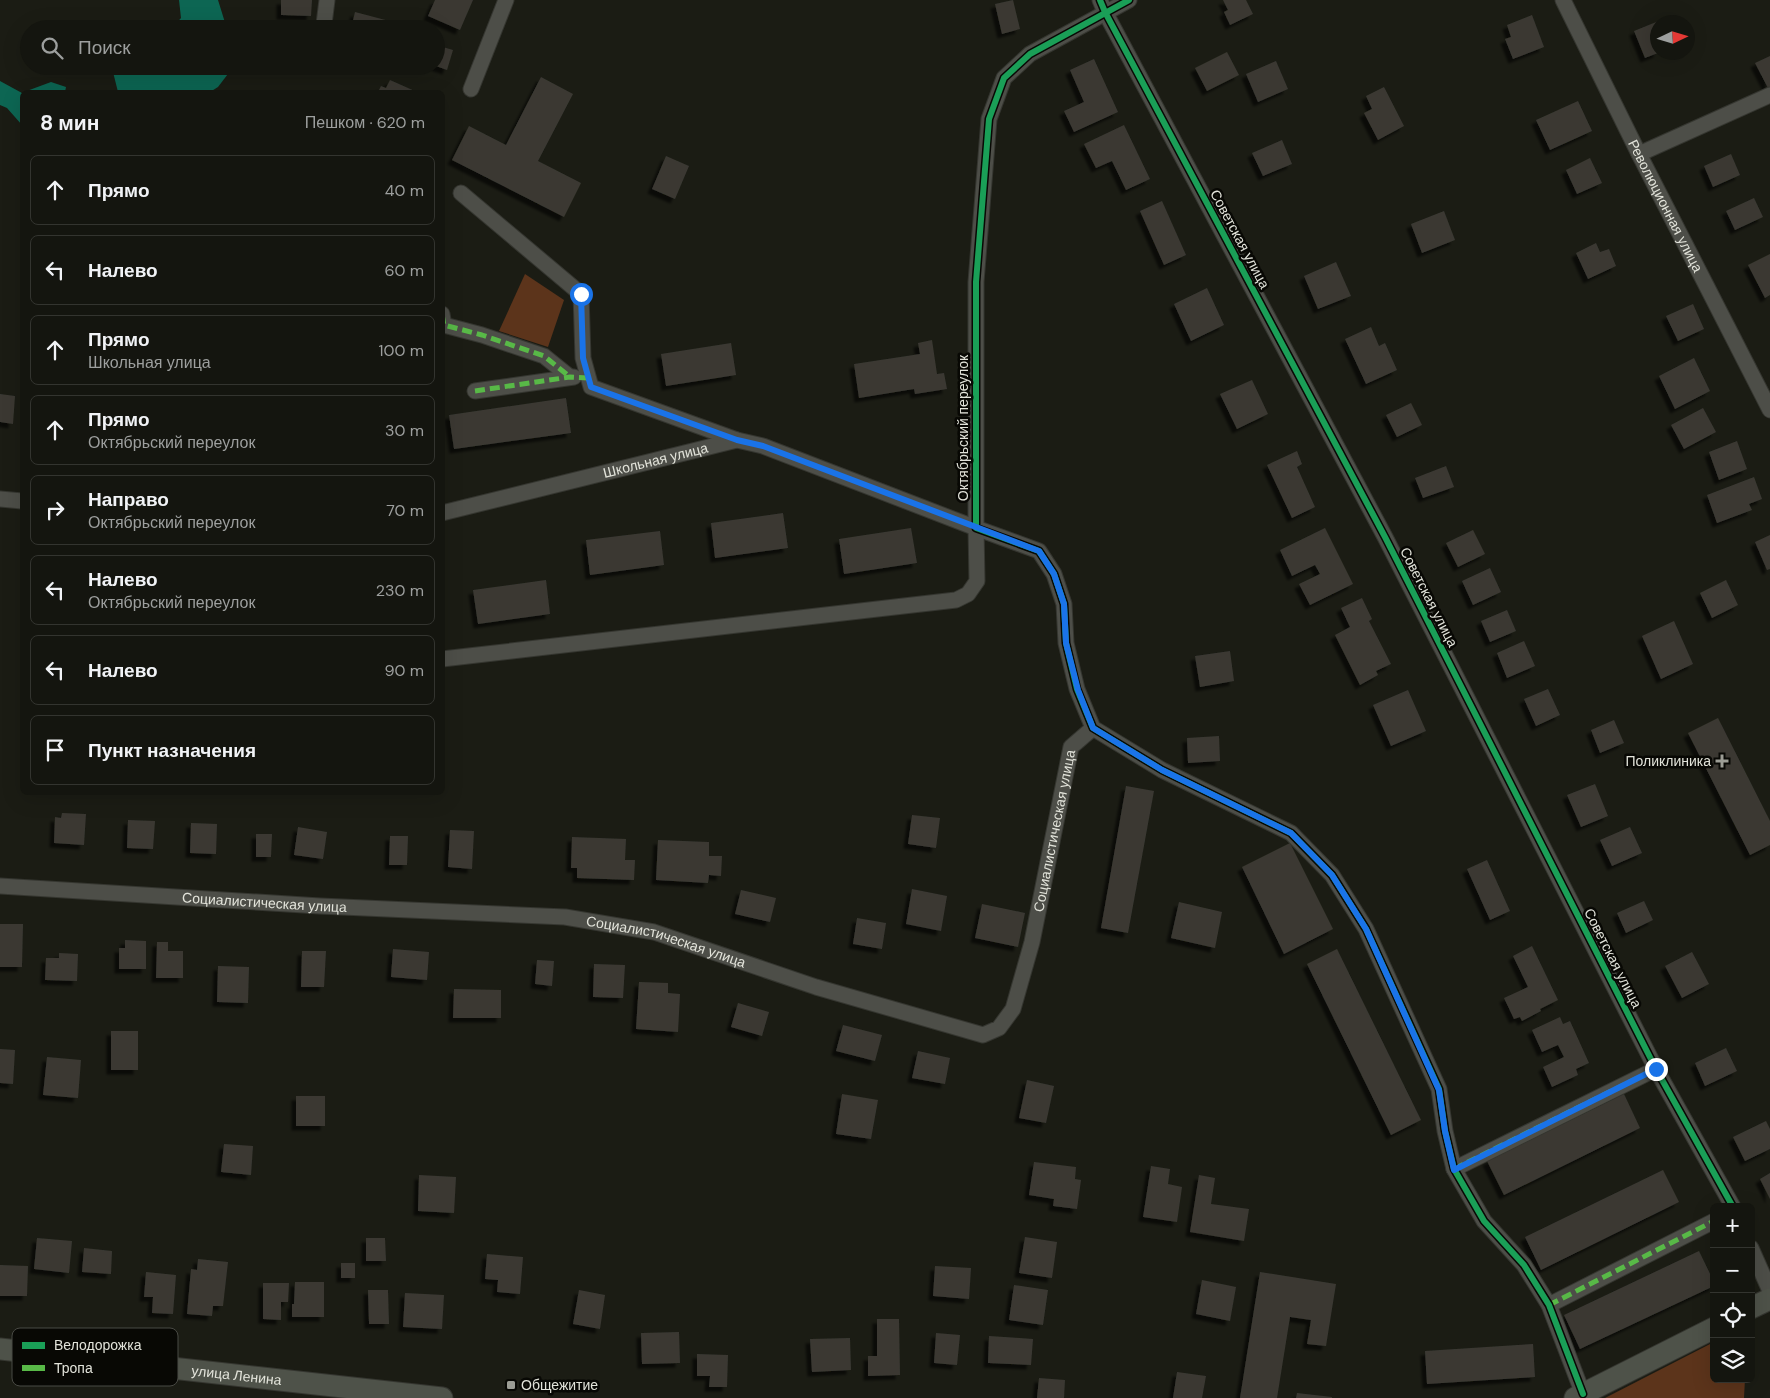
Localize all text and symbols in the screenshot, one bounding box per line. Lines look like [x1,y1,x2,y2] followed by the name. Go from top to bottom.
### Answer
[1650,15,1695,60] north arrow
[20,20,445,75] search box
[38,34,66,62] icon: search
[78,35,131,60] text: Поиск
[40,109,99,137] text: 8 мин
[305,112,425,133] text: Пешком · 620 m
[1624,136,1707,275] street label: Революционная улица
[41,176,69,204] icon: ahead
[88,178,150,203] text: Прямо
[385,180,424,201] text: 40 m
[1206,186,1274,292] street label: Советская улица
[41,256,69,284] icon: left
[88,258,158,283] text: Налево
[384,260,424,281] text: 60 m
[570,283,593,306] route start
[88,327,150,352] text: Прямо
[41,336,69,364] icon: ahead
[379,340,424,361] text: 100 m
[88,352,211,373] text: Школьная улица
[954,354,972,501] street label: Октябрьский переулок
[88,407,150,432] text: Прямо
[41,416,69,444] icon: ahead
[385,420,424,441] text: 30 m
[88,432,255,453] text: Октябрьский переулок
[601,438,710,482] street label: Школьная улица
[88,487,169,512] text: Направо
[41,496,69,524] icon: right
[386,500,424,521] text: 70 m
[88,512,255,533] text: Октябрьский переулок
[1396,544,1462,650] street label: Советская улица
[88,567,158,592] text: Налево
[41,576,69,604] icon: left
[376,580,424,601] text: 230 m
[88,592,255,613] text: Октябрьский переулок
[41,656,69,684] icon: left
[88,658,158,683] text: Налево
[384,660,424,681] text: 90 m
[41,736,69,764] icon: arrive
[88,738,256,763] text: Пункт назначения
[1029,748,1079,914] street label: Социалистическая улица
[1625,752,1711,770] place label: Поликлиника
[1715,754,1729,768] marker: Поликлиника
[182,888,347,916] street label: Социалистическая улица
[1580,905,1646,1011] street label: Советская улица
[585,912,748,972] street label: Социалистическая улица
[1645,1058,1668,1081] route end
[1710,1203,1755,1383] map controls
[1710,1203,1755,1248] button: +
[1710,1248,1755,1293] button: −
[1710,1293,1755,1338] button: locate
[12,1328,178,1386] legend
[54,1336,142,1354] text: Велодорожка
[1710,1338,1755,1383] button: layers
[54,1359,93,1377] text: Тропа
[191,1361,283,1389] street label: улица Ленина
[521,1376,598,1394] place label: Общежитие
[505,1379,517,1391] marker: Общежитие

